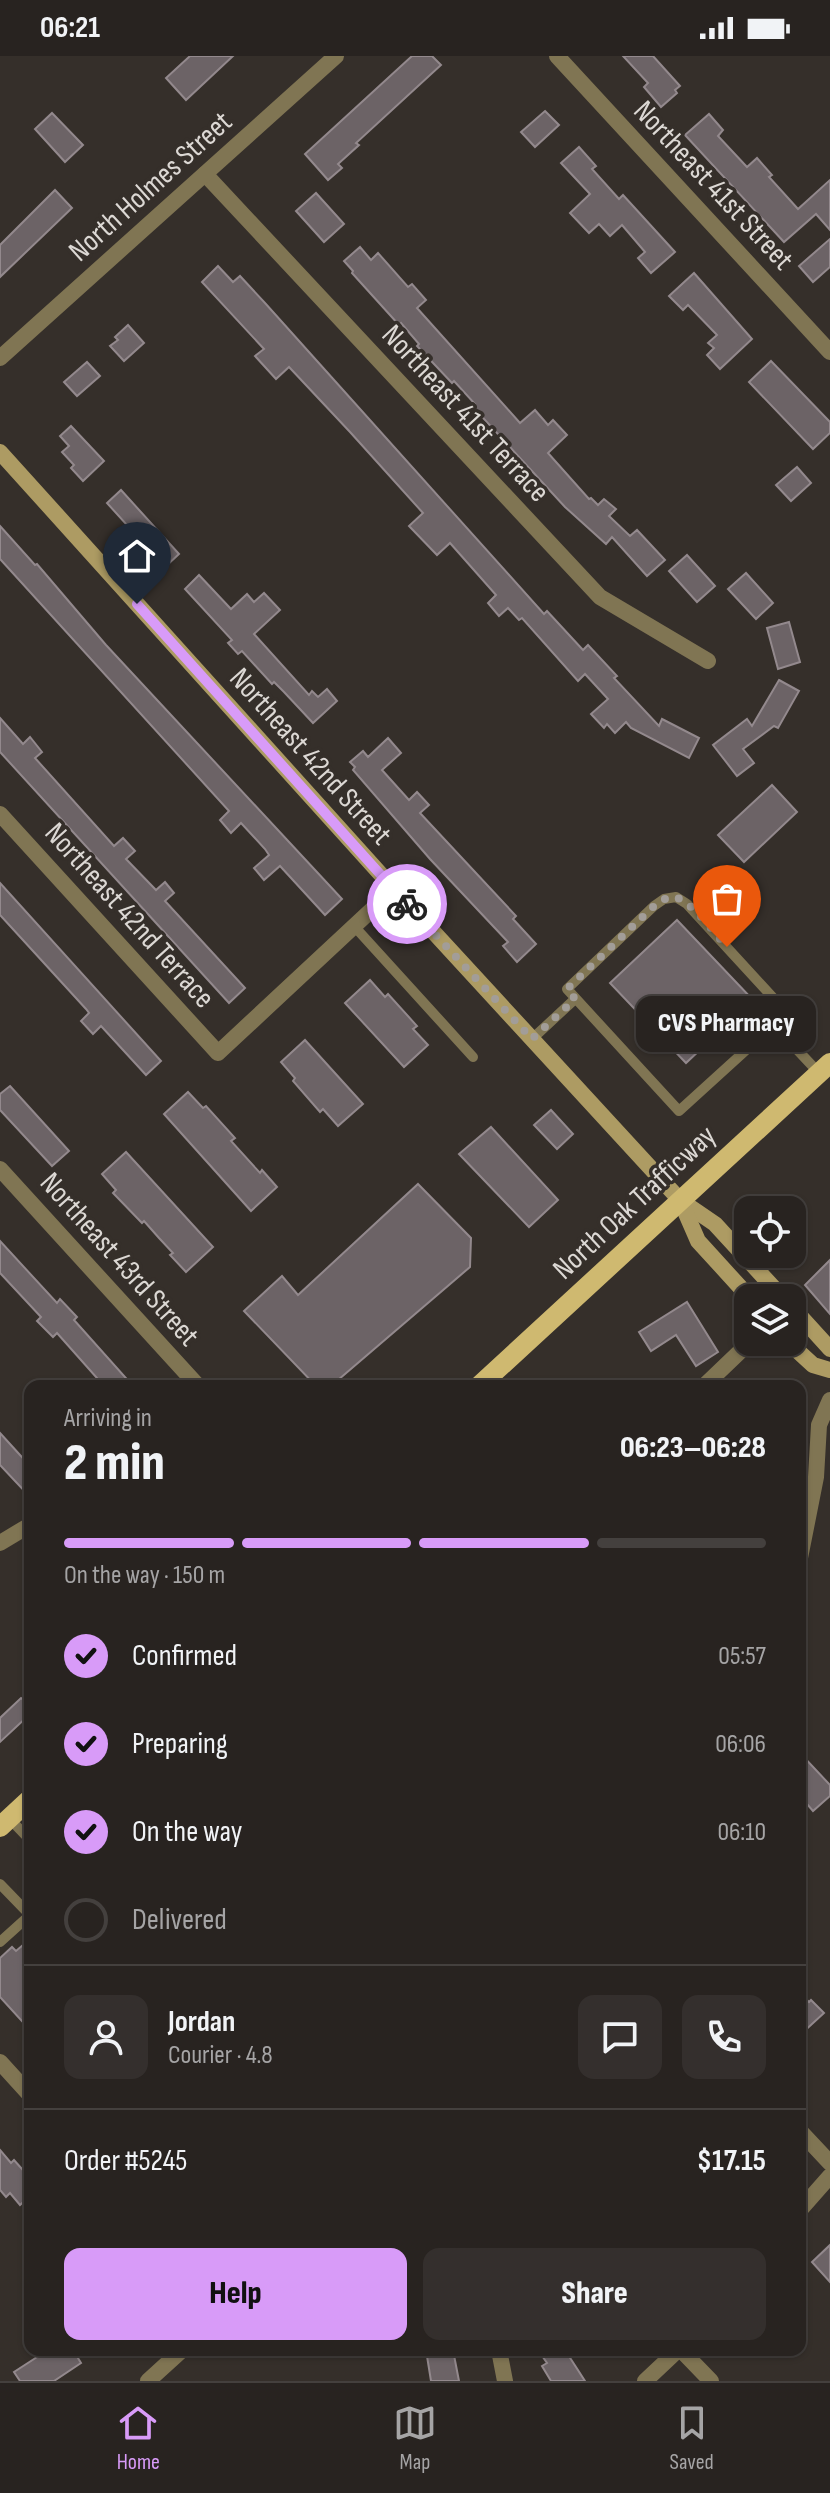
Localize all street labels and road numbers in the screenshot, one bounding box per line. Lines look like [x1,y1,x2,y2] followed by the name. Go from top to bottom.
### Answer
[626,94,801,278] street label: Northeast 41st Street
[62,104,240,269] street label: North Holmes Street
[374,318,557,510] street label: Northeast 41st Terrace
[221,661,399,852] street label: Northeast 42nd Street
[37,816,222,1016] street label: Northeast 42nd Terrace
[546,1118,724,1287] street label: North Oak Trafficway
[32,1166,207,1354] street label: Northeast 43rd Street

